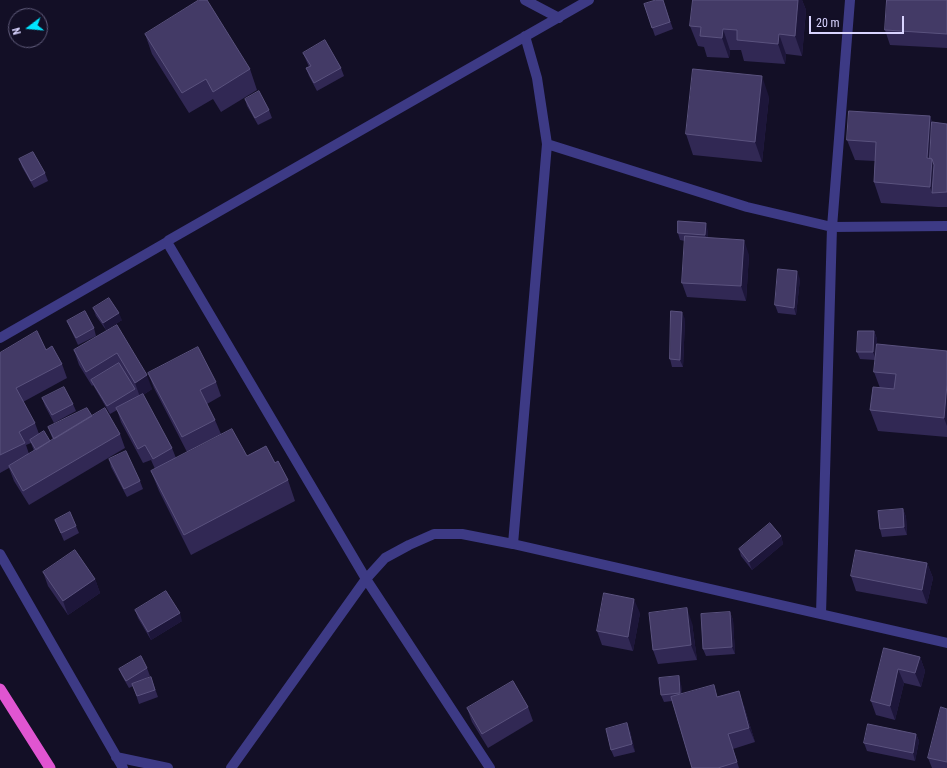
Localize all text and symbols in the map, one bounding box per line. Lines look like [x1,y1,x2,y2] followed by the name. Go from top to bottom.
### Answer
[8,8,48,48] north arrow
[811,8,906,34] scale bar
[816,16,840,30] text: 20 m
[10,26,24,36] text: N

